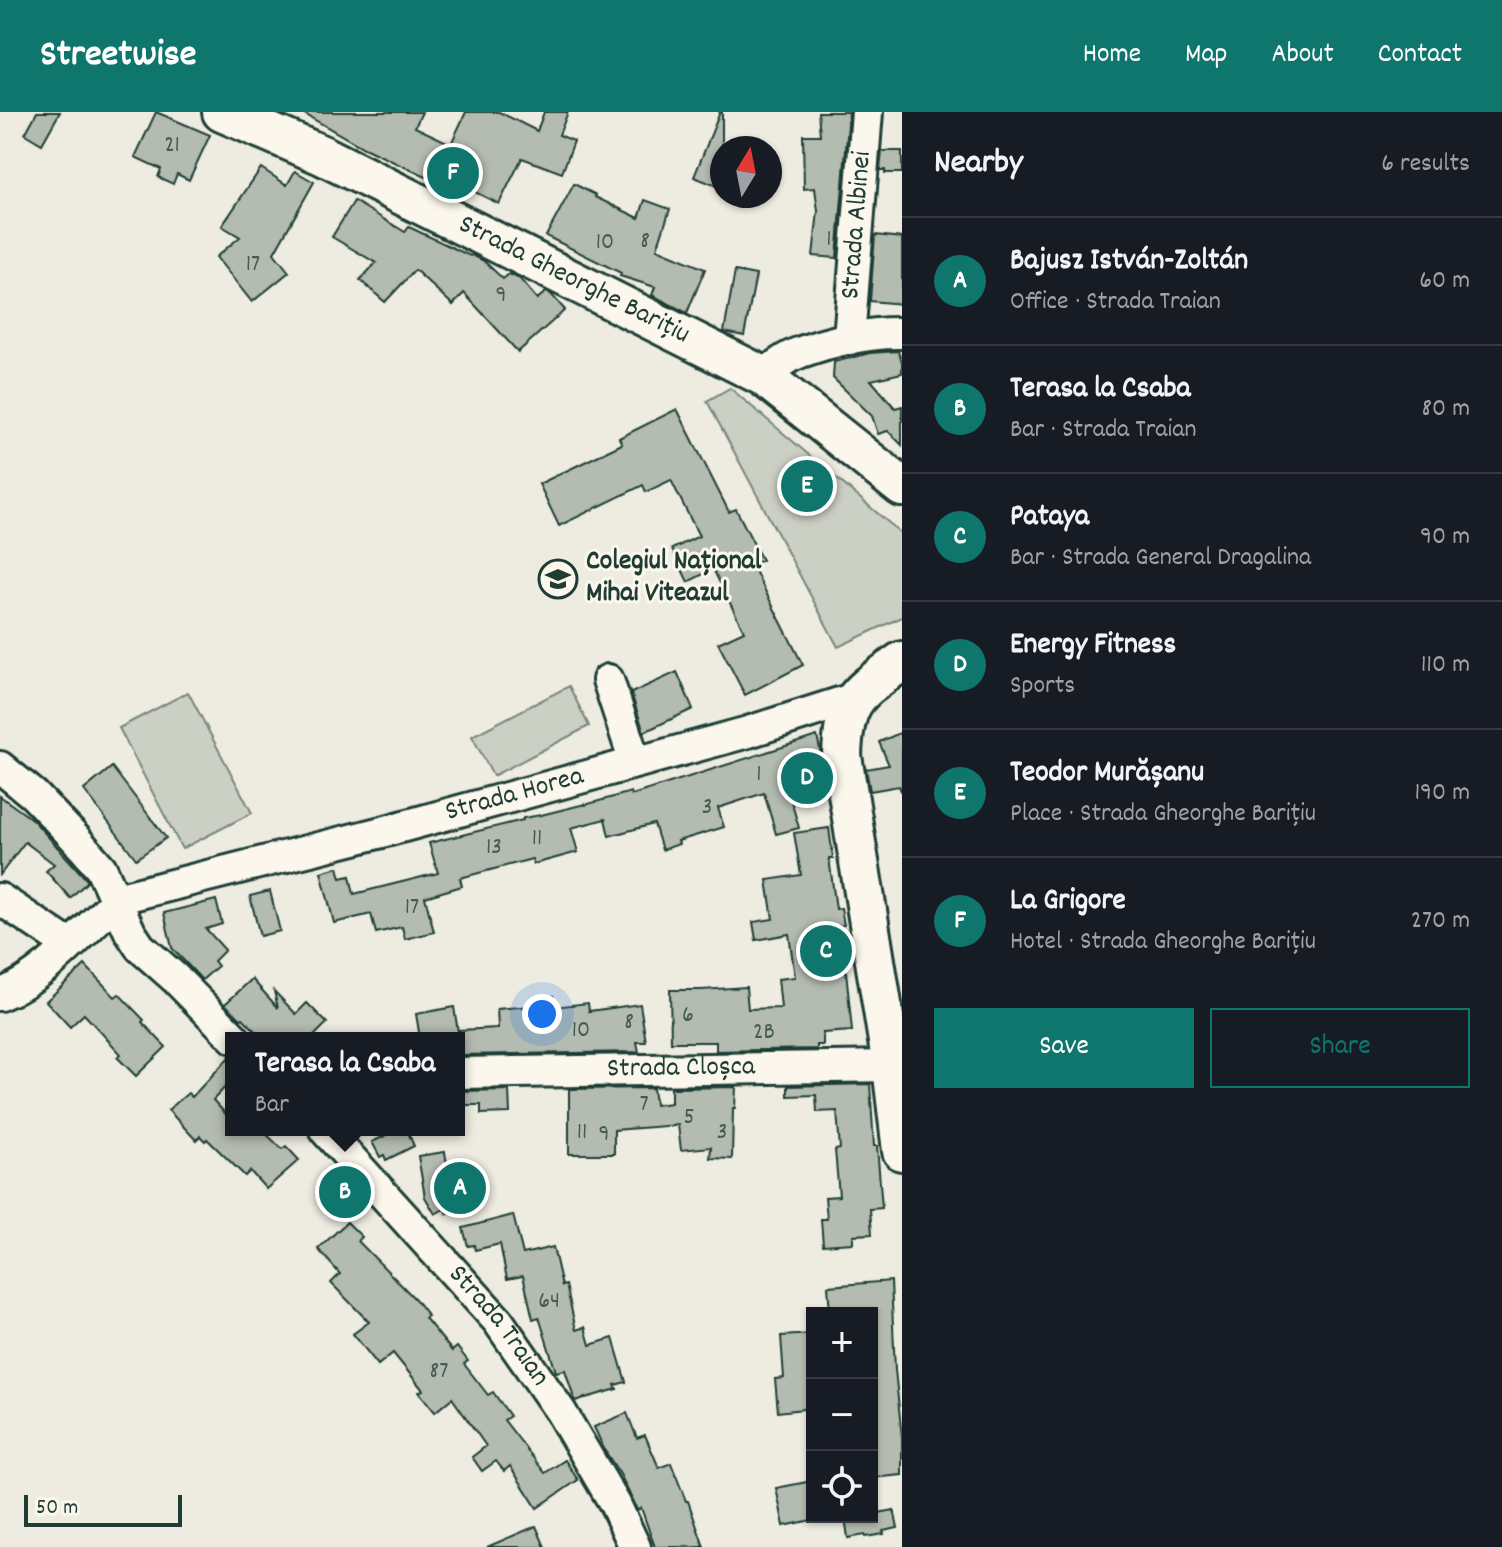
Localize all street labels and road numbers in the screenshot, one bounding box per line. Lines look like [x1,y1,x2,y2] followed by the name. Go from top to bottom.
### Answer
[832,150,884,301] street label: Strada Albinei
[451,206,696,356] street label: Strada Gheorghe Barițiu
[441,758,589,834] street label: Strada Horea
[607,1048,756,1091] street label: Strada Cloșca
[437,1257,558,1395] street label: Strada Traian

